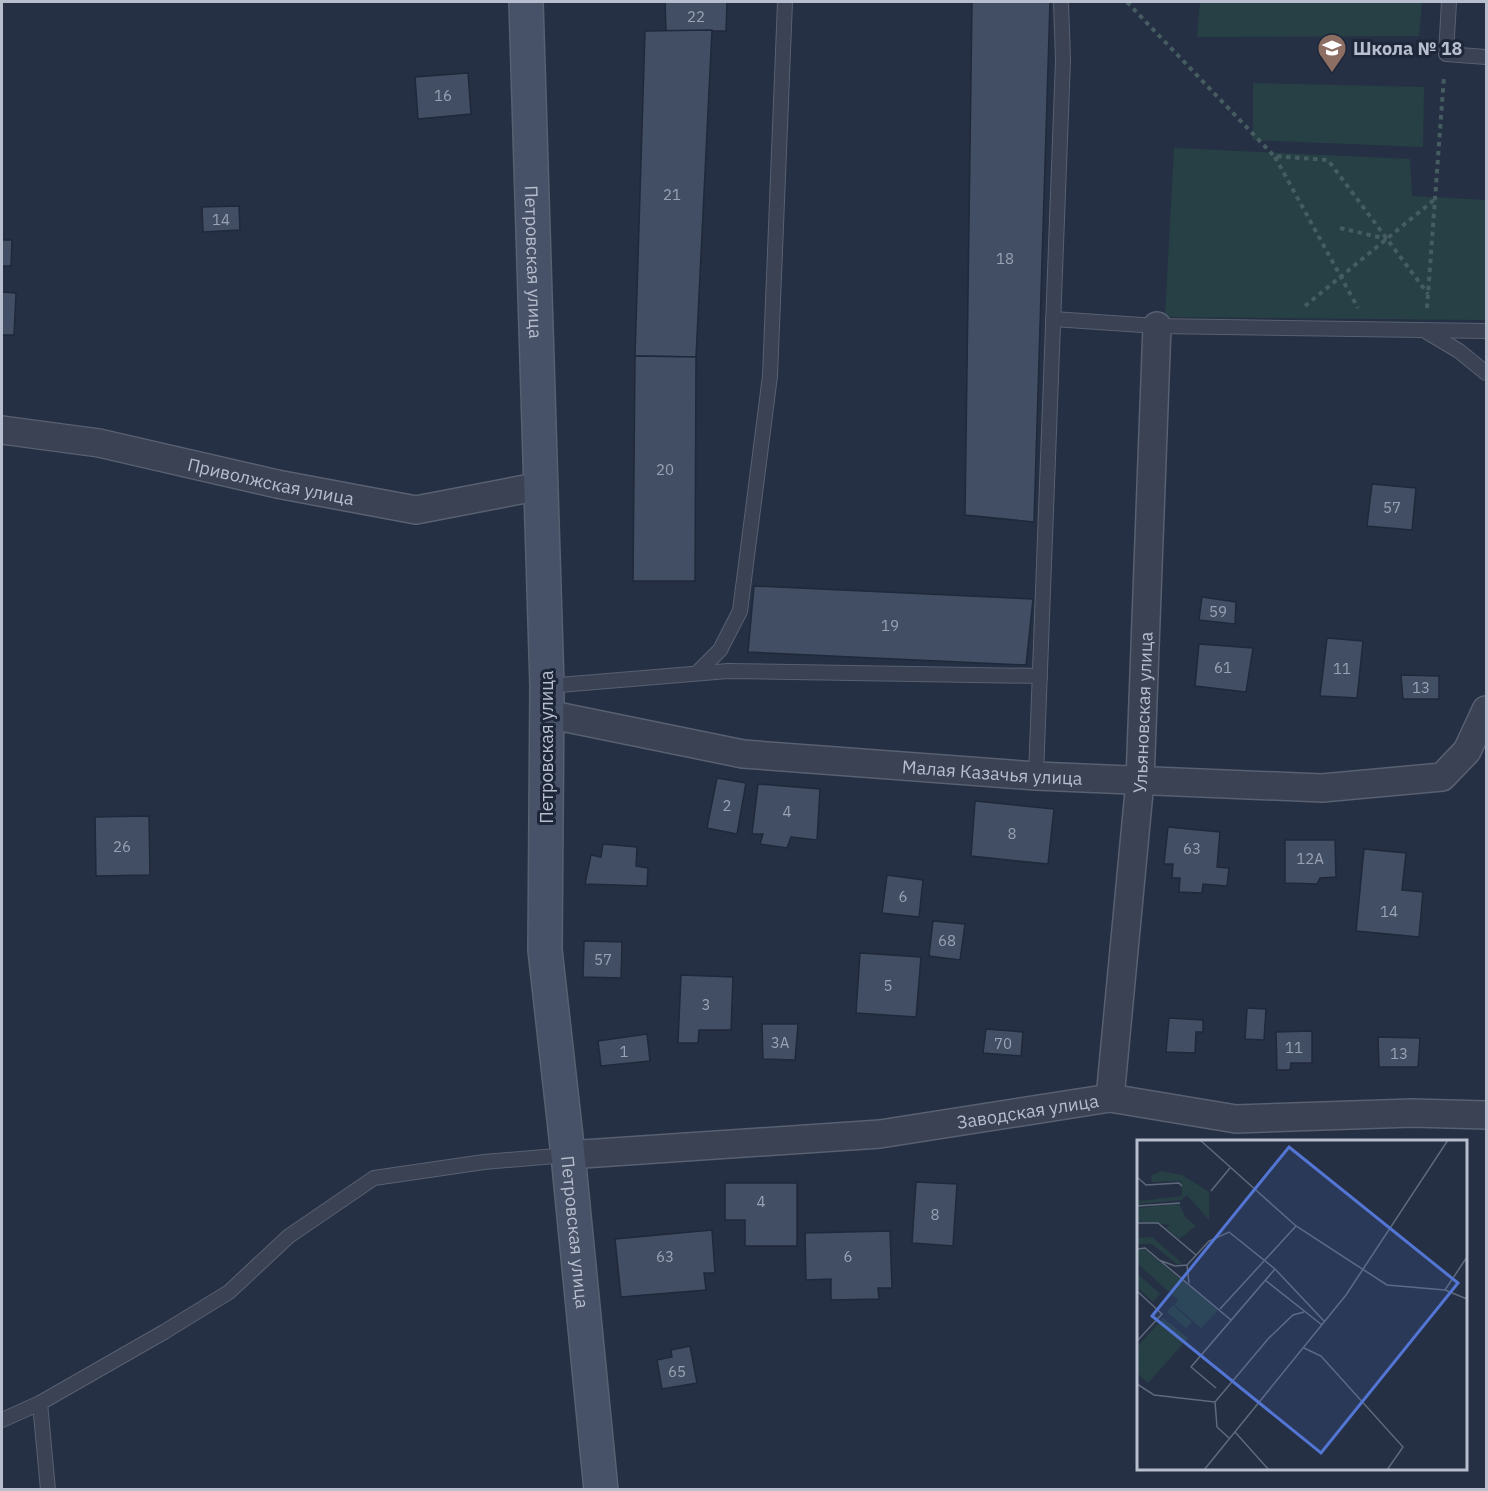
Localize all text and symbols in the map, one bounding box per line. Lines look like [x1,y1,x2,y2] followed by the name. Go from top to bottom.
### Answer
[687,7,705,26] house number: 22
[1316,32,1348,74] school or university icon: Школа № 18
[1353,37,1463,60] place label: Школа № 18
[434,86,452,105] house number: 16
[520,185,548,339] street label: Петровская улица
[663,185,681,204] house number: 21
[212,210,230,229] house number: 14
[996,249,1014,268] house number: 18
[185,452,356,510] street label: Приволжская улица
[656,460,674,479] house number: 20
[1383,498,1401,517] house number: 57
[1209,602,1227,621] house number: 59
[881,616,899,635] house number: 19
[1127,631,1157,794] street label: Ульяновская улица
[1214,658,1232,677] house number: 61
[1333,659,1351,678] house number: 11
[535,670,558,824] street label: Петровская улица
[1412,678,1430,697] house number: 13
[901,754,1083,789] street label: Малая Казачья улица
[722,796,732,815] house number: 2
[782,802,792,821] house number: 4
[1007,824,1017,843] house number: 8
[113,837,131,856] house number: 26
[1183,839,1201,858] house number: 63
[1296,849,1324,868] house number: 12А
[898,887,908,906] house number: 6
[1380,902,1398,921] house number: 14
[938,931,956,950] house number: 68
[594,950,612,969] house number: 57
[883,976,893,995] house number: 5
[701,995,711,1014] house number: 3
[771,1033,790,1052] house number: 3А
[994,1034,1012,1053] house number: 70
[1285,1038,1303,1057] house number: 11
[619,1042,629,1061] house number: 1
[1390,1044,1408,1063] house number: 13
[955,1088,1100,1133] street label: Заводская улица
[1137,1140,1467,1470] inset map
[557,1155,595,1310] street label: Петровская улица
[756,1192,766,1211] house number: 4
[930,1205,940,1224] house number: 8
[656,1247,674,1266] house number: 63
[843,1247,853,1266] house number: 6
[668,1362,686,1381] house number: 65

